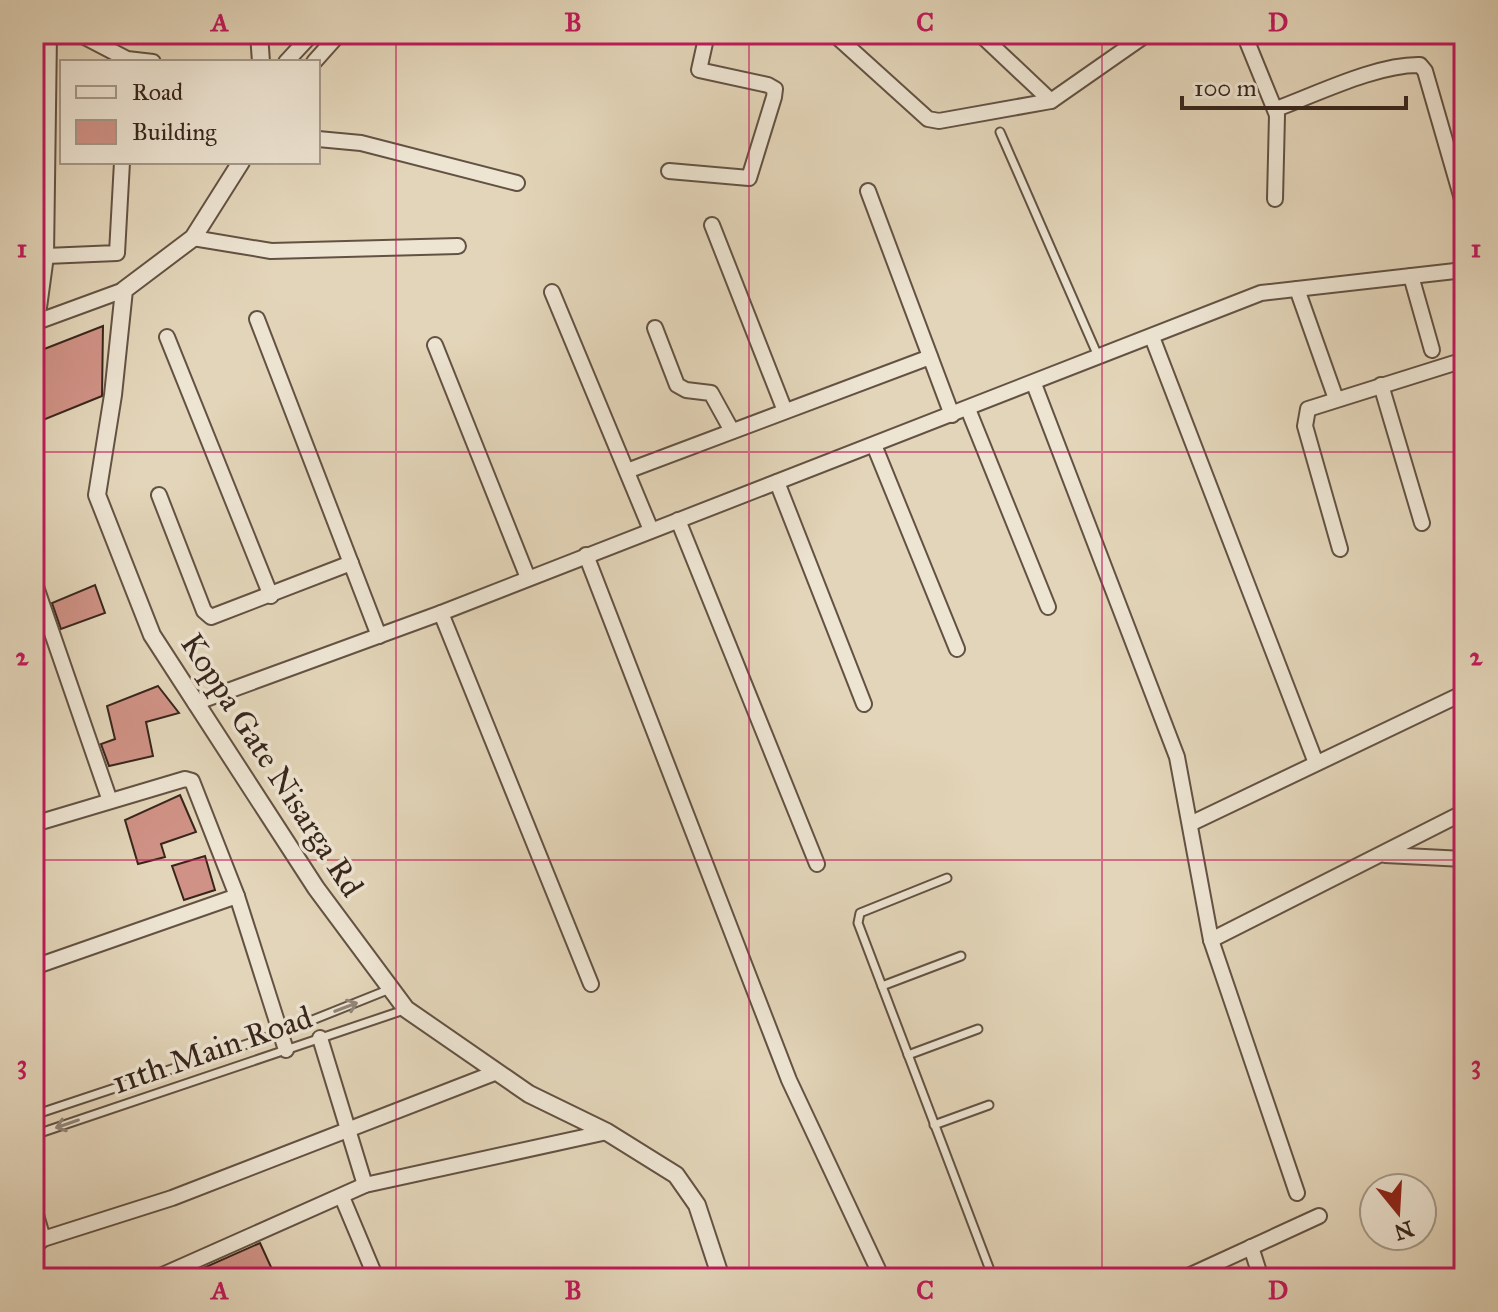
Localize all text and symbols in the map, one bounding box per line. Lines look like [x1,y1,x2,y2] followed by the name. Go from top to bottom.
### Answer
[209,6,229,38] text: A
[564,6,582,38] text: B
[916,6,934,38] text: C
[1268,6,1288,38] text: D
[60,60,320,164] legend
[1182,60,1406,110] scale bar
[1194,73,1257,103] text: 100 m
[132,77,183,107] text: Road
[132,117,217,147] text: Building
[17,232,27,264] text: 1
[1471,232,1481,264] text: 1
[172,626,372,904] street label: Koppa Gate Nisarga Rd
[16,640,30,672] text: 2
[1470,640,1484,672] text: 2
[107,998,317,1102] street label: 11th Main Road
[333,999,358,1013] one-way arrow
[17,1048,27,1080] text: 3
[1471,1048,1481,1080] text: 3
[55,1118,80,1133] one-way arrow
[1358,1172,1438,1252] north arrow
[1391,1215,1417,1246] text: N
[209,1274,229,1306] text: A
[564,1274,582,1306] text: B
[916,1274,934,1306] text: C
[1268,1274,1288,1306] text: D

